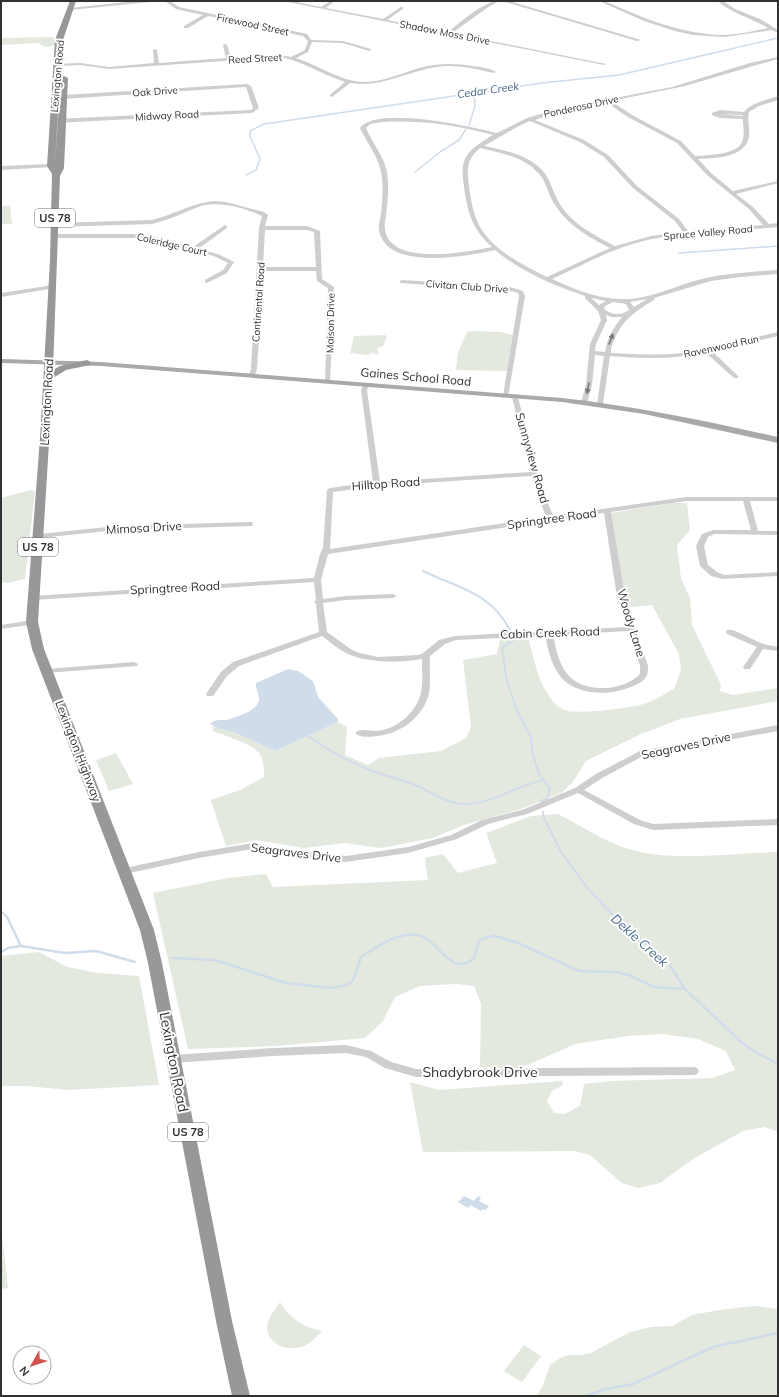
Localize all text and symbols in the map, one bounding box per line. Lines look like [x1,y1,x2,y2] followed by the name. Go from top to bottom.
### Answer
[216,11,291,39] street label: Firewood Street
[399,17,491,48] street label: Shadow Moss Drive
[48,39,67,113] street label: Lexington Road
[228,51,283,66] street label: Reed Street
[456,79,520,101] water label: Cedar Creek
[132,83,178,100] street label: Oak Drive
[542,92,620,121] street label: Ponderosa Drive
[135,107,199,124] street label: Midway Road
[35,209,75,227] road number: US 78
[663,222,753,243] street label: Spruce Valley Road
[136,230,209,259] street label: Coleridge Court
[249,262,268,342] street label: Continental Road
[425,277,509,296] street label: Civitan Club Drive
[323,293,338,353] street label: Maison Drive
[609,332,615,344] one-way arrow
[682,332,760,361] street label: Ravenwood Run
[37,358,56,446] street label: Lexington Road
[360,364,472,389] street label: Gaines School Road
[584,381,590,394] one-way arrow
[512,411,553,505] street label: Sunnyview Road
[351,474,421,493] street label: Hilltop Road
[506,505,598,532] street label: Springtree Road
[106,518,182,537] street label: Mimosa Drive
[18,538,58,556] road number: US 78
[130,578,220,597] street label: Springtree Road
[614,587,649,659] street label: Woody Lane
[500,623,600,642] street label: Cabin Creek Road
[52,698,105,804] street label: Lexington Highway
[640,729,732,762] street label: Seagraves Drive
[250,840,342,865] street label: Seagraves Drive
[608,910,672,970] water label: Dekle Creek
[155,1010,193,1114] street label: Lexington Road
[422,1063,538,1081] street label: Shadybrook Drive
[168,1123,208,1141] road number: US 78
[12,1345,52,1385] north arrow
[16,1364,32,1379] text: N

